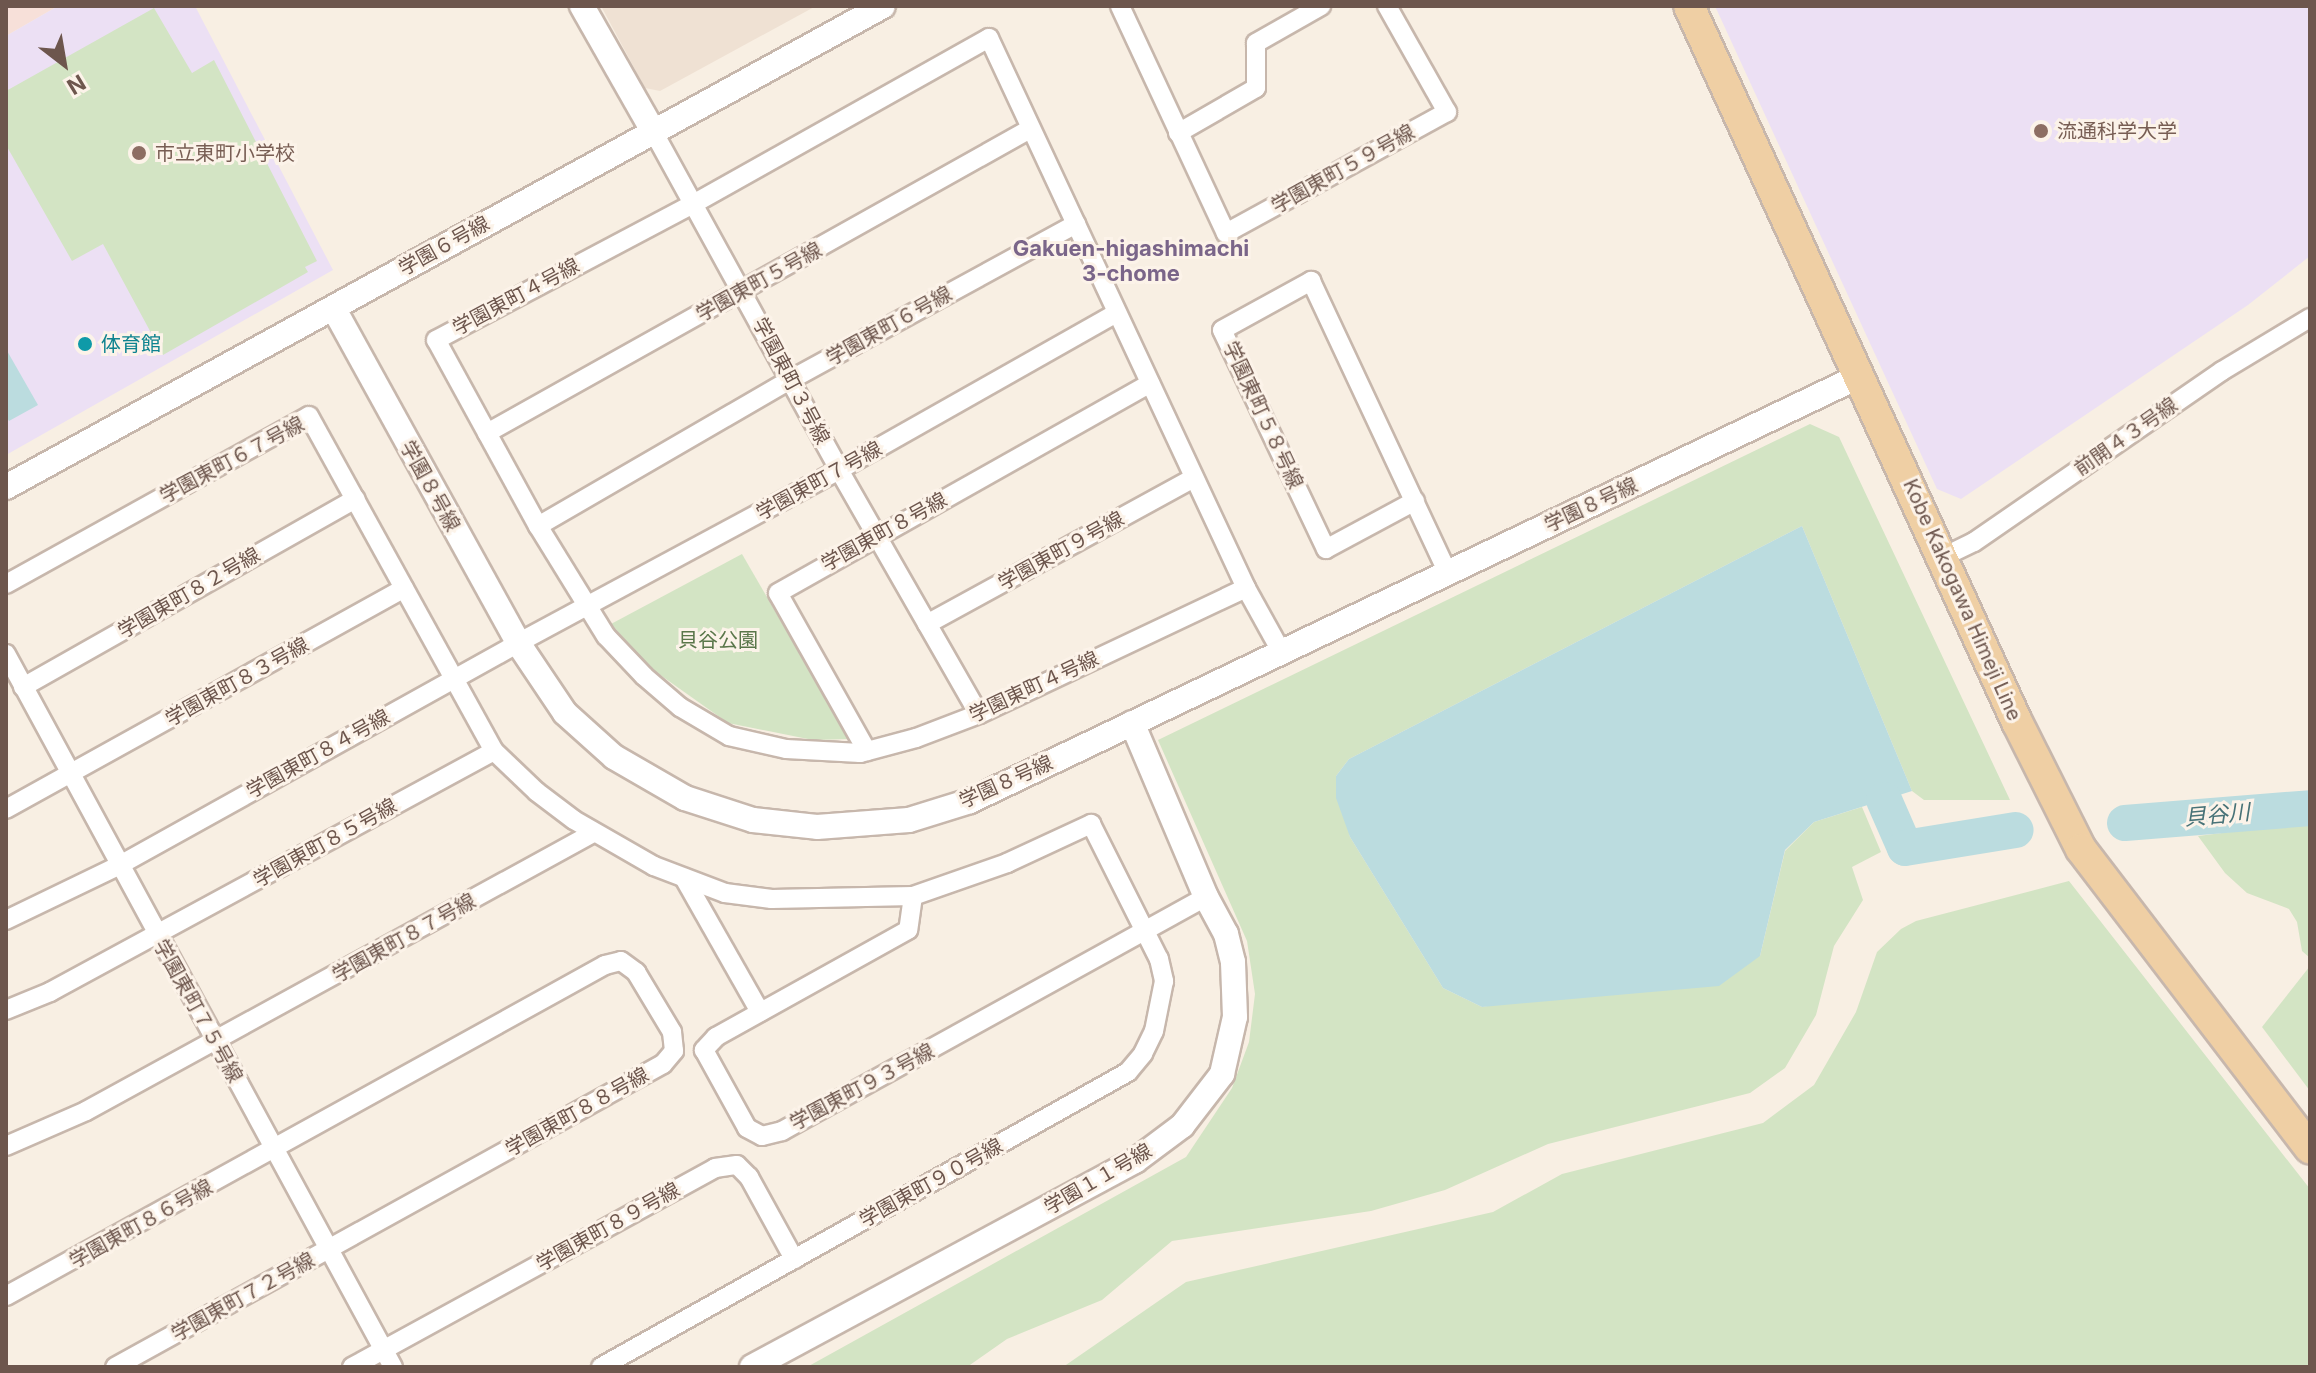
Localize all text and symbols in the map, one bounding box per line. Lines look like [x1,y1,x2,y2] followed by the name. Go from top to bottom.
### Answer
[24,24,104,104] north arrow
[62,69,90,100] text: N
[2057,119,2177,143] place label: 流通科学大学
[1267,120,1419,218] street label: 学園東町５９号線
[2032,122,2050,140] marker: 流通科学大学
[155,141,295,165] place label: 市立東町小学校
[130,144,148,162] marker: 市立東町小学校
[394,211,494,281] street label: 学園６号線
[1013,235,1249,286] district label: Gakuen-higashimachi 3-chome
[692,238,826,326] street label: 学園東町５号線
[449,254,583,340] street label: 学園東町４号線
[822,282,956,370] street label: 学園東町６号線
[748,314,834,448] street label: 学園東町３号線
[101,332,161,356] place label: 体育館
[76,335,94,353] marker: 体育館
[1218,337,1308,493] street label: 学園東町５８号線
[2070,393,2182,481] street label: 前開４３号線
[156,412,308,508] street label: 学園東町６７号線
[395,436,465,536] street label: 学園８号線
[752,437,886,525] street label: 学園東町７号線
[1541,473,1641,537] street label: 学園８号線
[1898,475,2026,725] street label: Kobe Kakogawa Himeji Line
[817,488,951,576] street label: 学園東町８号線
[994,507,1128,595] street label: 学園東町９号線
[114,543,264,643] street label: 学園東町８２号線
[678,628,758,652] park label: 貝谷公園
[161,633,313,731] street label: 学園東町８３号線
[965,647,1103,727] street label: 学園東町４号線
[242,705,394,803] street label: 学園東町８４号線
[955,751,1057,813] street label: 学園８号線
[249,794,401,892] street label: 学園東町８５号線
[2183,799,2251,831] water label: 貝谷川
[328,889,480,987] street label: 学園東町８７号線
[149,935,247,1087] street label: 学園東町７５号線
[786,1039,938,1135] street label: 学園東町９３号線
[501,1063,653,1161] street label: 学園東町８８号線
[855,1134,1007,1232] street label: 学園東町９０号線
[1040,1139,1156,1219] street label: 学園１１号線
[65,1175,217,1273] street label: 学園東町８６号線
[532,1178,684,1276] street label: 学園東町８９号線
[167,1248,319,1346] street label: 学園東町７２号線

